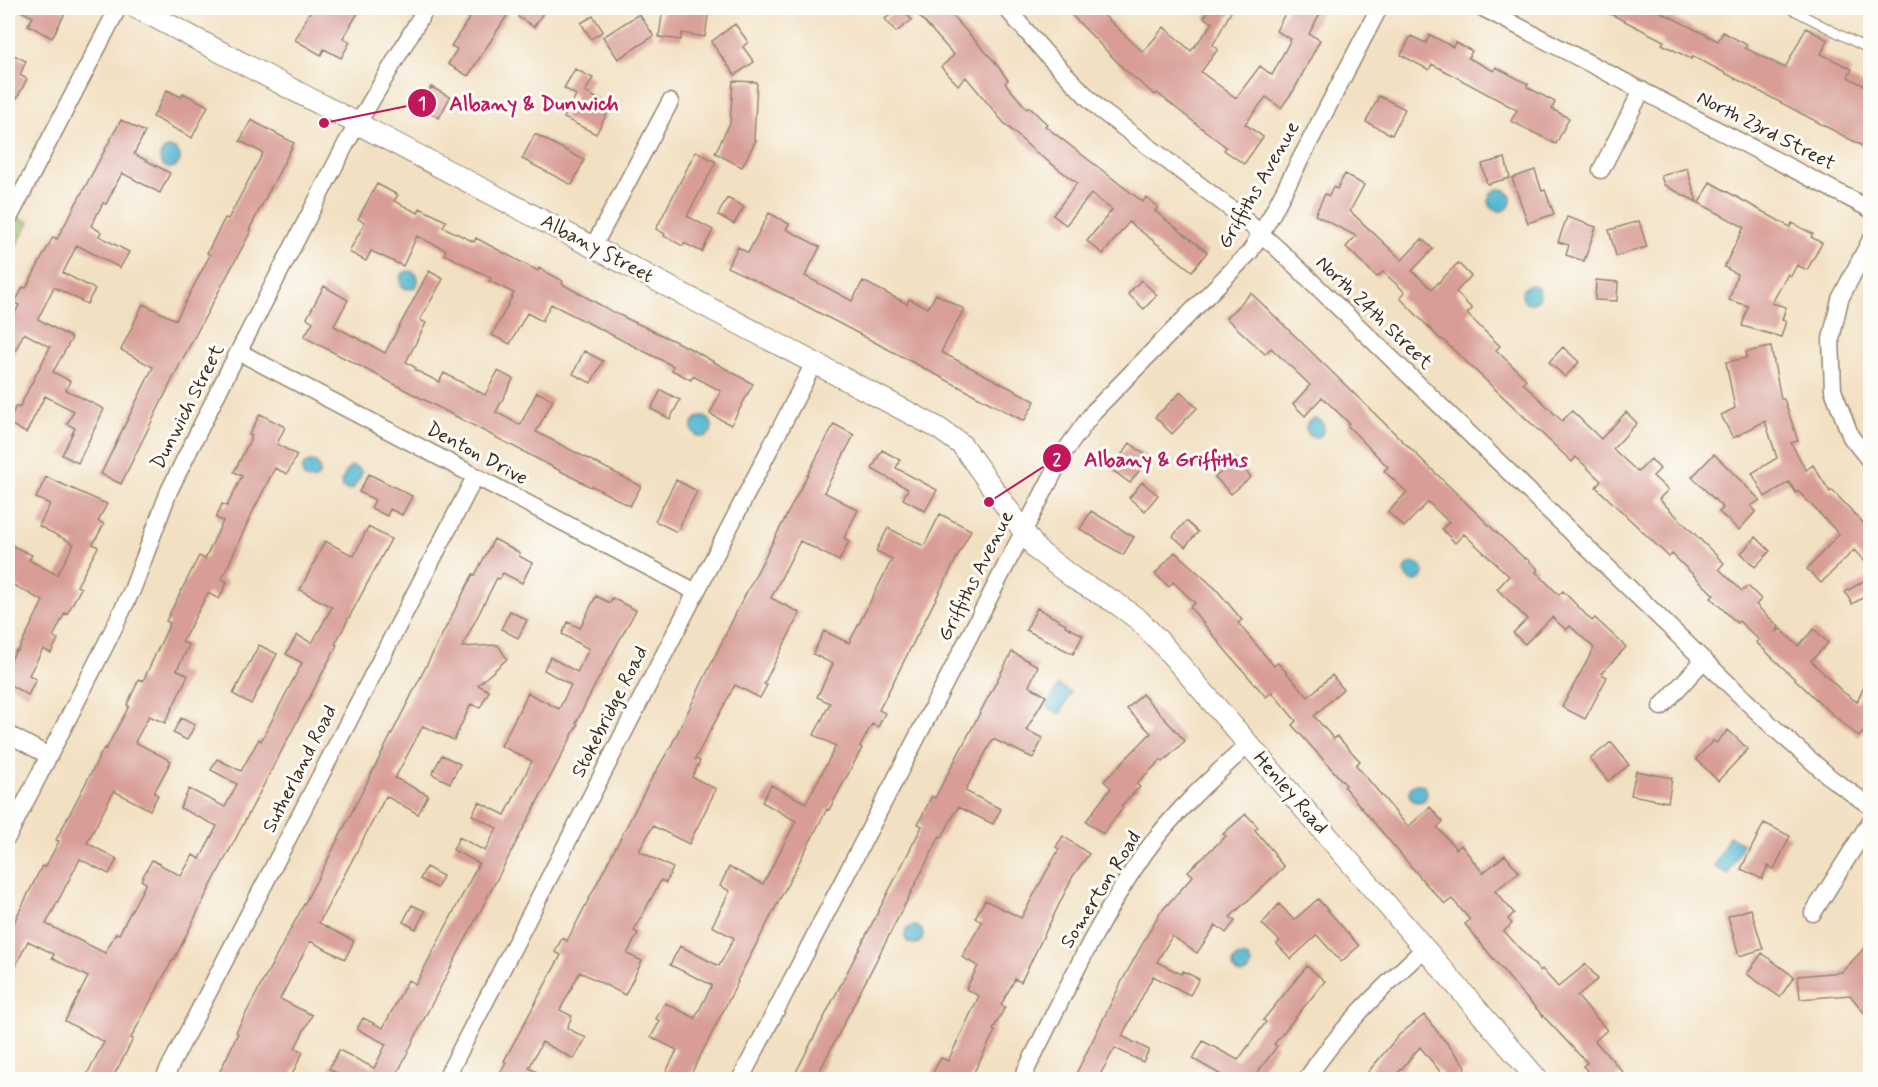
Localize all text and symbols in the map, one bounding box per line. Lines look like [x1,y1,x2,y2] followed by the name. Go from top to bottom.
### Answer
[407,83,630,122] callout: Albany & Dunwich
[1692,85,1840,177] street label: North 23rd Street
[449,90,619,118] text: Albany & Dunwich
[418,92,426,116] text: 1
[1212,116,1307,254] street label: Griffiths Avenue
[536,208,658,290] street label: Albany Street
[1309,250,1439,376] street label: North 24th Street
[145,340,231,474] street label: Dunwich Street
[422,416,532,492] street label: Denton Drive
[1042,439,1260,478] callout: Albany & Griffiths
[1084,446,1249,474] text: Albany & Griffiths
[1053,448,1062,472] text: 2
[932,506,1021,646] street label: Griffiths Avenue
[565,642,655,782] street label: Stokebridge Road
[256,701,344,837] street label: Sutherland Road
[1246,746,1334,840] street label: Henley Road
[1054,826,1148,954] street label: Somerton Road

